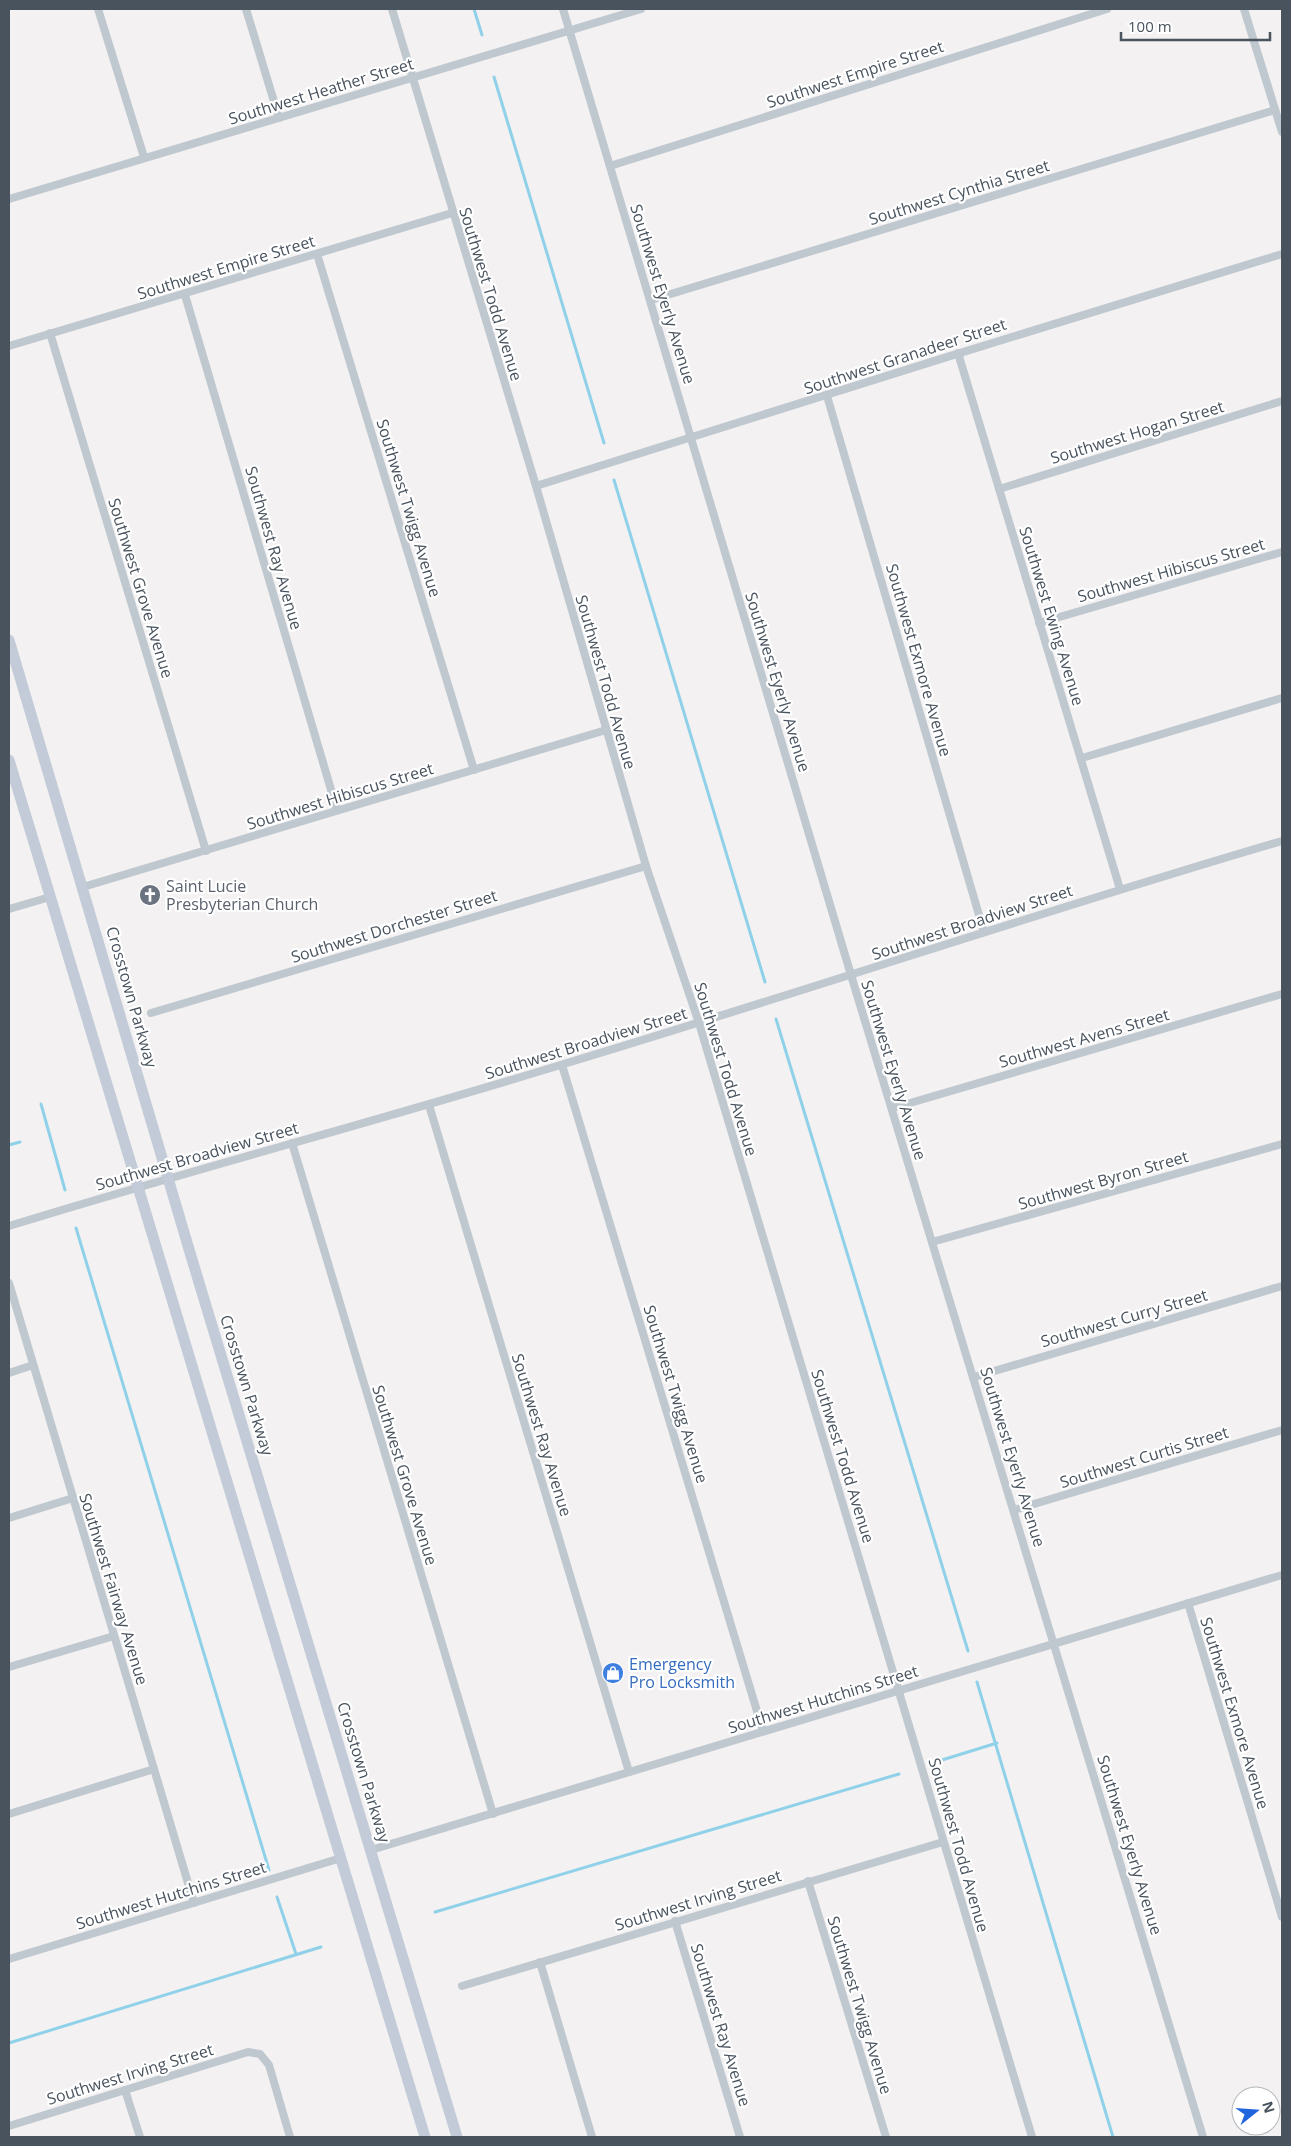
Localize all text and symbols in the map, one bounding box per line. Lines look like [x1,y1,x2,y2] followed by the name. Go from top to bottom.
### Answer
[1121,10,1270,42] scale bar
[1128,16,1172,36] text: 100 m
[764,35,946,113] street label: Southwest Empire Street
[226,52,416,130] street label: Southwest Heather Street
[866,154,1052,230] street label: Southwest Cynthia Street
[625,201,701,387] street label: Southwest Eyerly Avenue
[454,204,528,384] street label: Southwest Todd Avenue
[135,229,318,304] street label: Southwest Empire Street
[801,313,1009,399] street label: Southwest Granadeer Street
[1048,395,1227,469] street label: Southwest Hogan Street
[371,416,447,600] street label: Southwest Twigg Avenue
[240,464,308,632] street label: Southwest Ray Avenue
[103,495,179,681] street label: Southwest Grove Avenue
[1014,524,1090,708] street label: Southwest Ewing Avenue
[1075,533,1267,607] street label: Southwest Hibiscus Street
[881,561,957,759] street label: Southwest Exmore Avenue
[740,589,816,775] street label: Southwest Eyerly Avenue
[571,592,641,772] street label: Southwest Todd Avenue
[244,757,436,835] street label: Southwest Hibiscus Street
[166,875,318,915] place label: Saint Lucie Presbyterian Church
[869,879,1076,965] street label: Southwest Broadview Street
[138,883,162,907] church icon: Saint Lucie Presbyterian Church
[288,884,500,968] street label: Southwest Dorchester Street
[101,924,163,1071] street label: Crosstown Parkway
[856,977,932,1163] street label: Southwest Eyerly Avenue
[689,979,763,1159] street label: Southwest Todd Avenue
[482,1002,690,1084] street label: Southwest Broadview Street
[996,1003,1172,1073] street label: Southwest Avens Street
[93,1116,301,1196] street label: Southwest Broadview Street
[1015,1145,1191,1215] street label: Southwest Byron Street
[1038,1284,1210,1352] street label: Southwest Curry Street
[638,1302,714,1486] street label: Southwest Twigg Avenue
[215,1312,279,1459] street label: Crosstown Parkway
[507,1351,577,1519] street label: Southwest Ray Avenue
[975,1364,1051,1550] street label: Southwest Eyerly Avenue
[806,1366,880,1546] street label: Southwest Todd Avenue
[367,1382,443,1568] street label: Southwest Grove Avenue
[1057,1421,1231,1493] street label: Southwest Curtis Street
[74,1490,154,1688] street label: Southwest Fairway Avenue
[1195,1614,1275,1812] street label: Southwest Exmore Avenue
[629,1653,735,1693] place label: Emergency Pro Locksmith
[725,1659,921,1738] street label: Southwest Hutchins Street
[601,1661,625,1685] shop icon: Emergency Pro Locksmith
[332,1699,396,1846] street label: Crosstown Parkway
[1092,1752,1168,1938] street label: Southwest Eyerly Avenue
[924,1755,994,1935] street label: Southwest Todd Avenue
[73,1855,269,1934] street label: Southwest Hutchins Street
[612,1864,784,1936] street label: Southwest Irving Street
[822,1913,898,2097] street label: Southwest Twigg Avenue
[686,1941,756,2109] street label: Southwest Ray Avenue
[44,2038,216,2110] street label: Southwest Irving Street
[1231,2086,1281,2136] north arrow
[1258,2099,1280,2115] text: N

